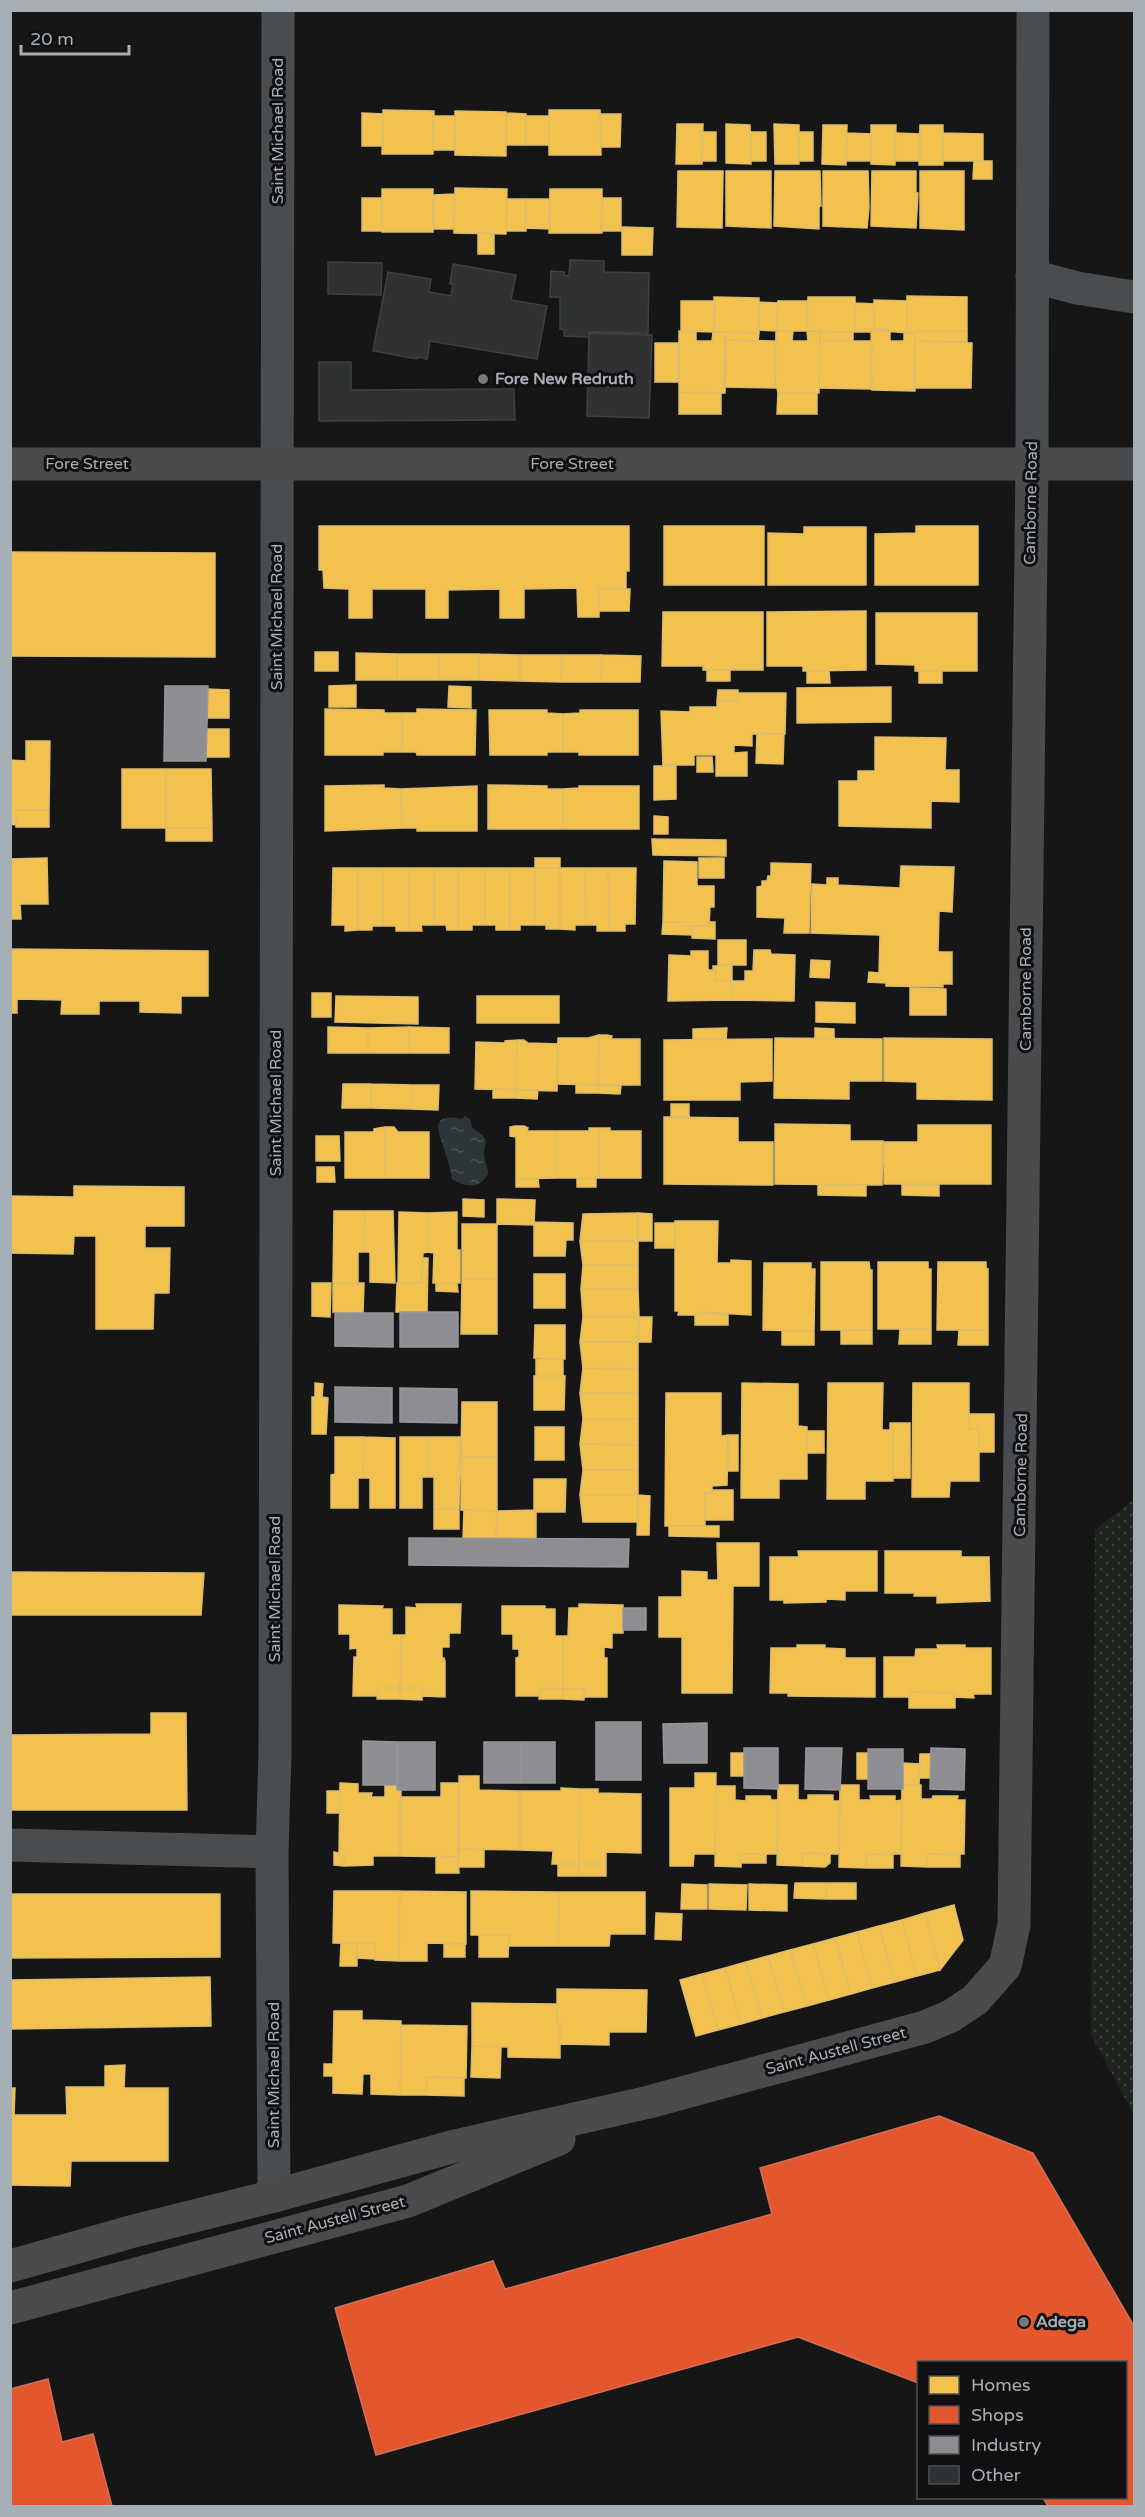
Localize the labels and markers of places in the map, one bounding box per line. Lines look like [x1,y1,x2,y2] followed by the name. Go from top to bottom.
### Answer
[495,369,634,389] place label: Fore New Redruth
[476,372,490,386] marker: Fore New Redruth
[1036,2312,1086,2332] place label: Adega
[1017,2315,1031,2329] marker: Adega

